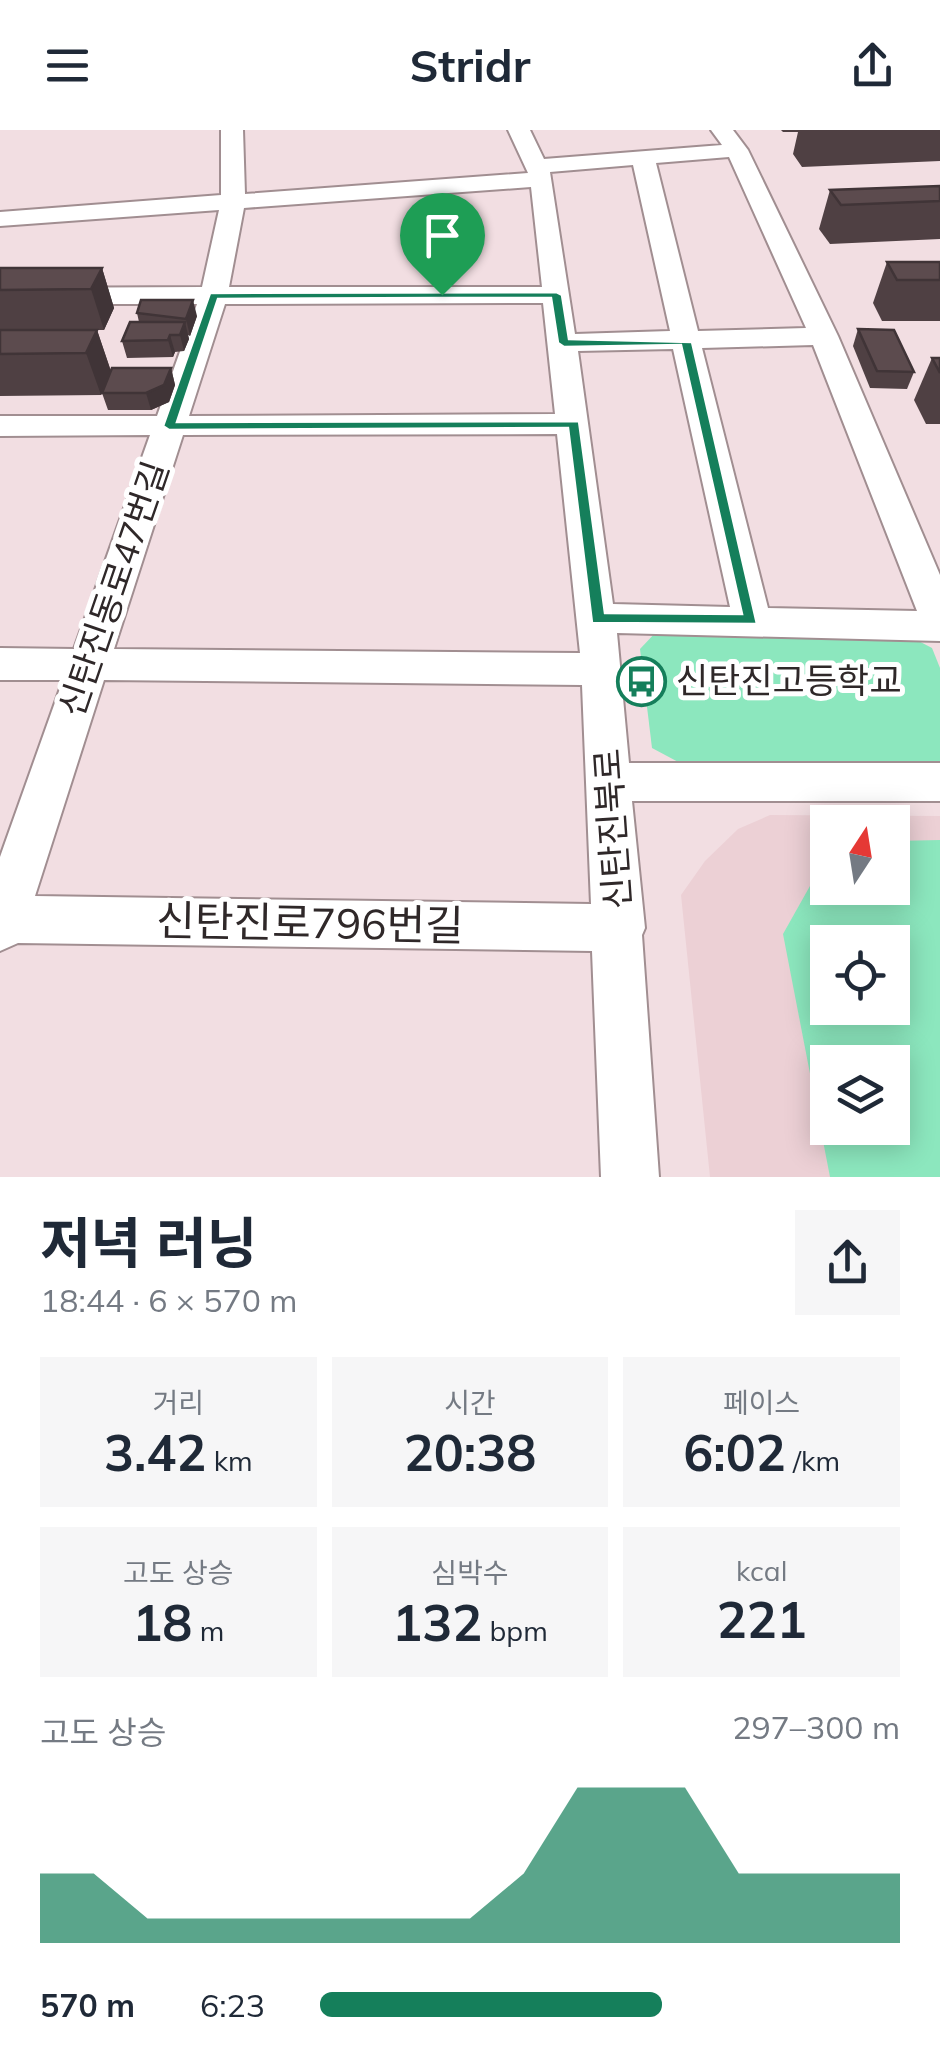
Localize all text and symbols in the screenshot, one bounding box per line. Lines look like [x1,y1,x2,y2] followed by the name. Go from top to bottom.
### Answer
[410,37,530,93] text: Stridr
[40,38,95,93] icon: menu
[845,38,900,93] icon: share
[400,193,485,296] pin
[415,208,470,263] icon: arrive
[49,455,177,722] street label: 신탄진동로47번길
[615,655,667,707] bus stop icon: 신탄진고등학교
[676,658,901,702] place label: 신탄진고등학교
[584,747,640,911] street label: 신탄진북로
[810,805,910,905] north arrow
[810,805,910,1145] map controls
[156,893,464,952] street label: 신탄진로796번길
[810,925,910,1025] button: locate
[810,1045,910,1145] button: layers
[40,1208,257,1277] text: 저녁 러닝
[795,1210,900,1315] button: share
[40,1280,297,1320] text: 18:44 · 6 × 570 m
[153,1385,204,1420] text: 거리
[444,1385,496,1420] text: 시간
[723,1385,800,1420] text: 페이스
[104,1421,206,1484] text: 3.42
[404,1421,536,1484] text: 20:38
[683,1421,786,1484] text: 6:02
[206,1443,253,1478] text: km
[786,1443,840,1478] text: /km
[736,1553,787,1588] text: kcal
[123,1555,234,1590] text: 고도 상승
[431,1555,509,1590] text: 심박수
[717,1588,807,1651] text: 221
[132,1591,192,1654] text: 18
[392,1591,482,1654] text: 132
[192,1613,224,1648] text: m
[482,1613,548,1648] text: bpm
[732,1707,900,1747] text: 297–300 m
[40,1712,166,1752] text: 고도 상승
[40,1985,135,2025] text: 570 m
[200,1985,265,2025] text: 6:23

